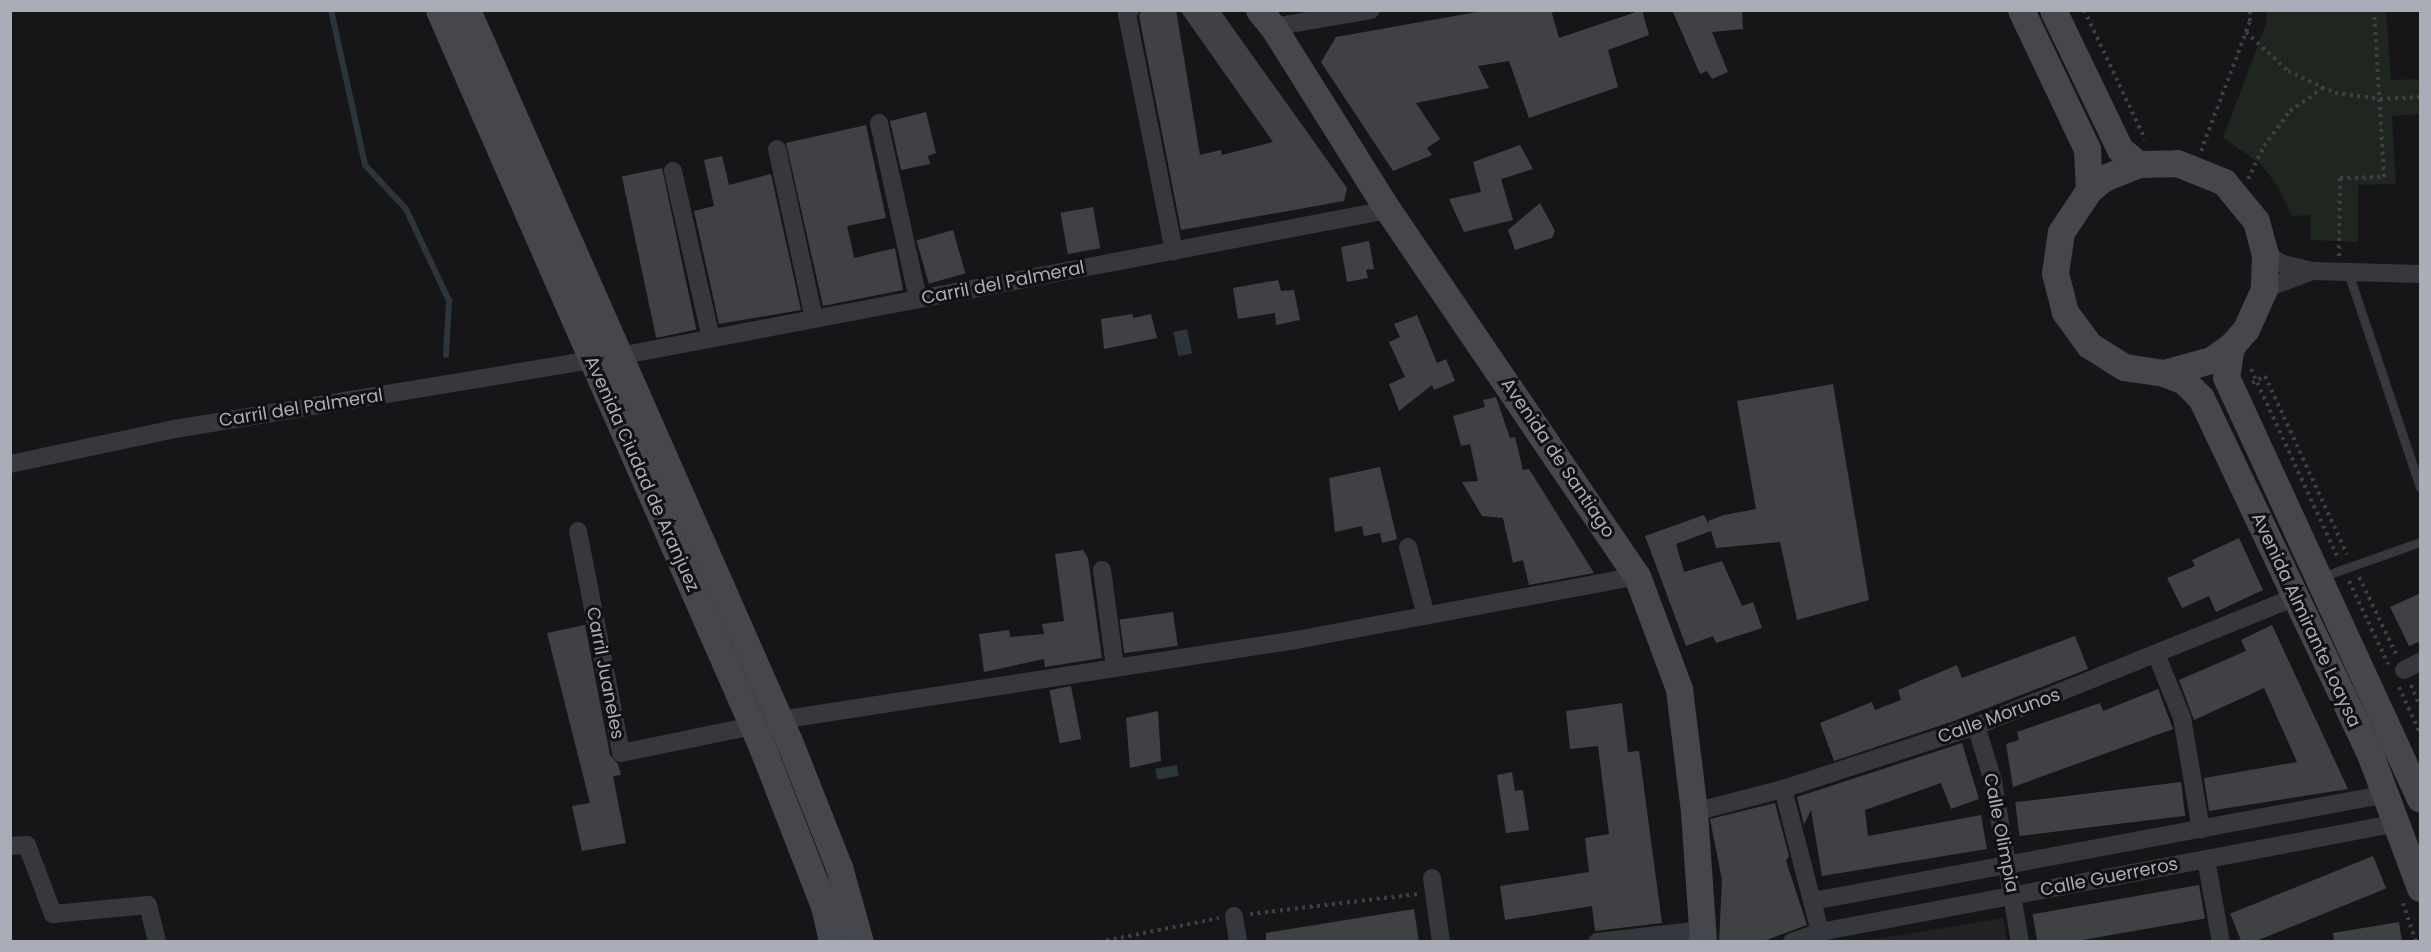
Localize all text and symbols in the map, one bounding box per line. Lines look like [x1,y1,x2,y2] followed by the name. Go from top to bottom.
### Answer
[920,257,1086,309] street label: Carril del Palmeral
[580,353,704,595] street label: Avenida Ciudad de Aranjuez
[1497,374,1619,542] street label: Avenida de Santiago
[217,384,385,432] street label: Carril del Palmeral
[2247,509,2365,731] street label: Avenida Almirante Loaysa
[582,605,628,741] street label: Carril Juaneles
[1935,684,2063,748] street label: Calle Morunos
[1979,771,2023,895] street label: Calle Olimpia
[2038,853,2180,901] street label: Calle Guerreros

